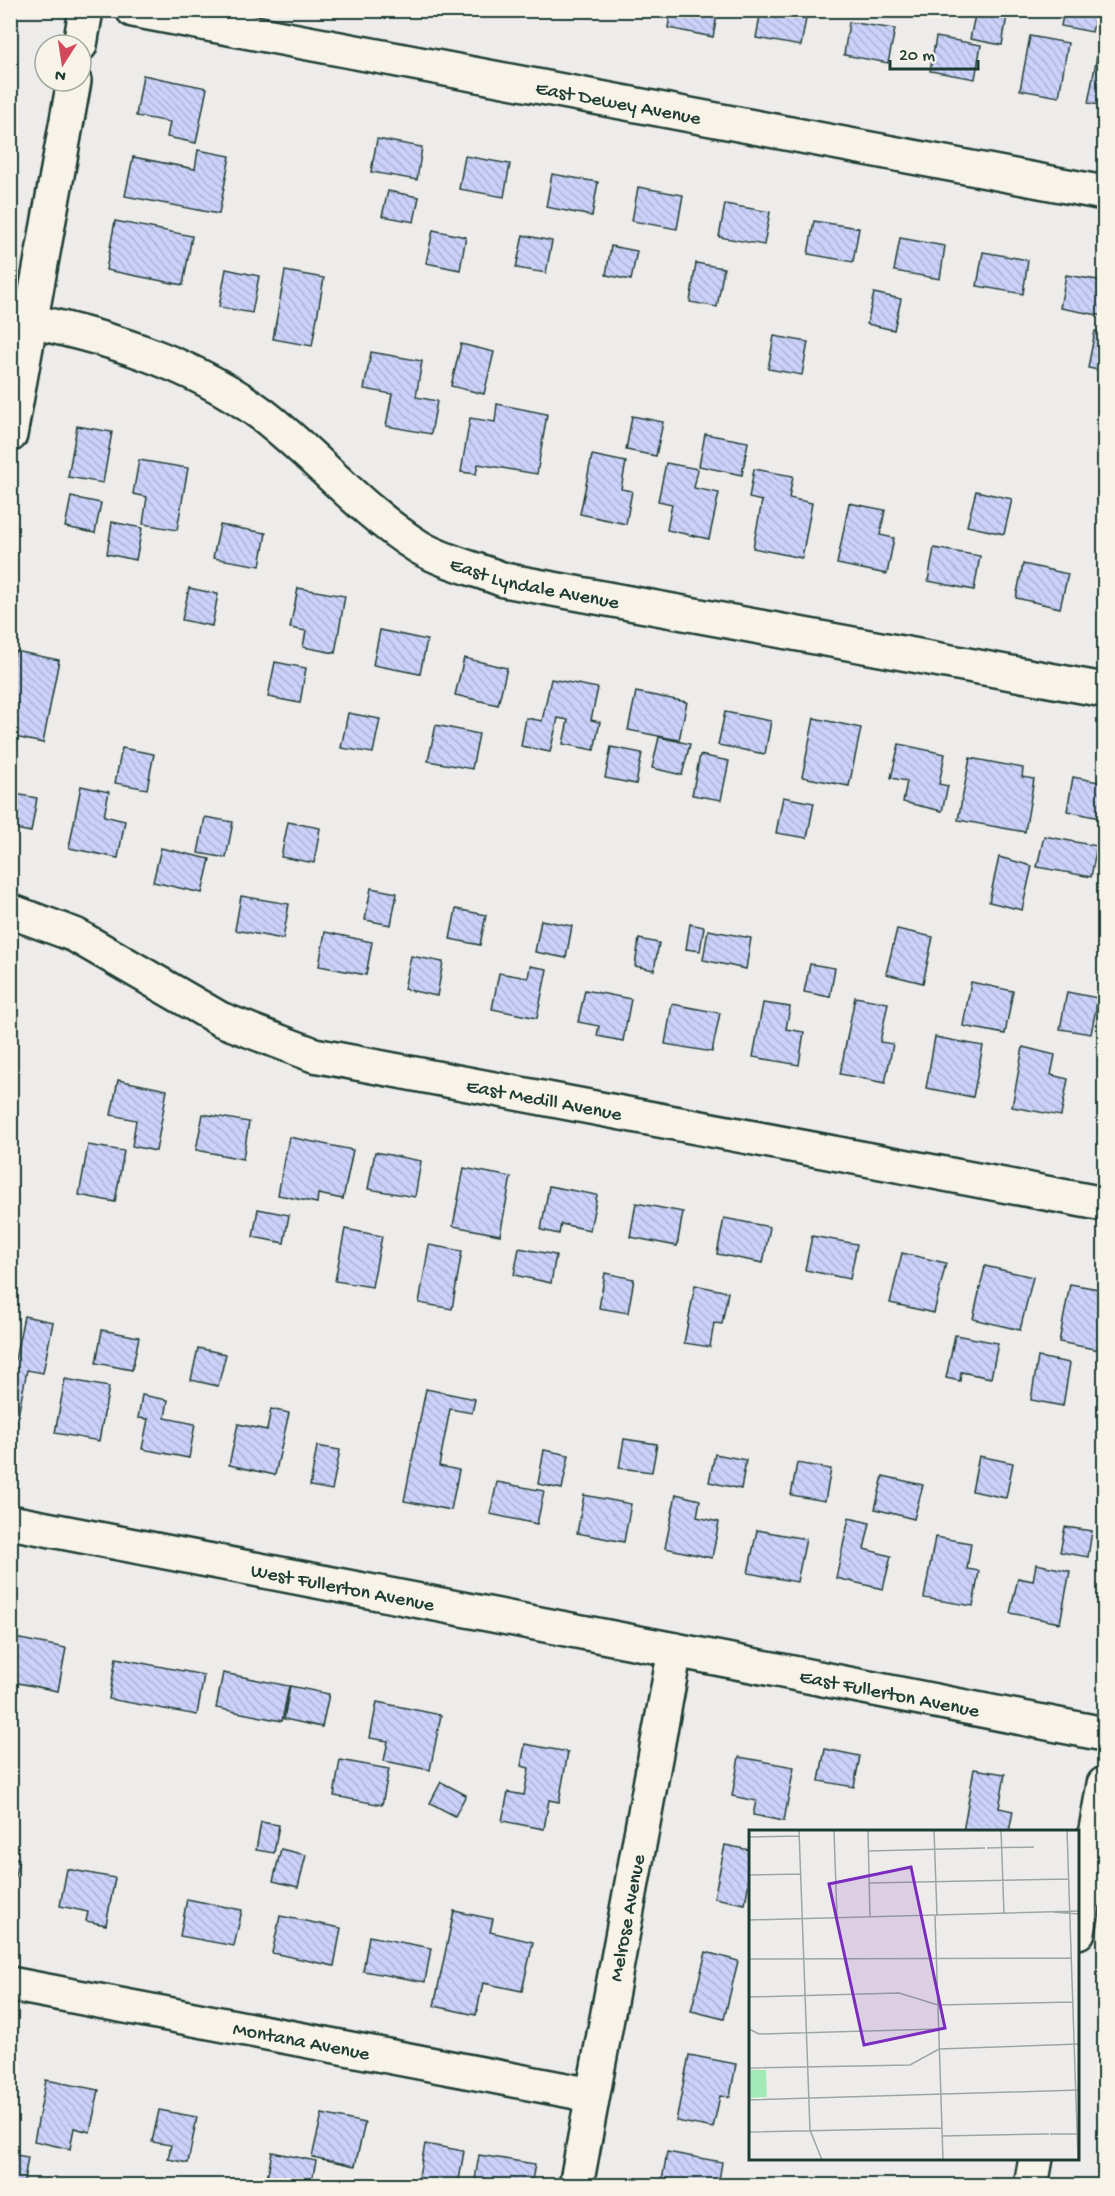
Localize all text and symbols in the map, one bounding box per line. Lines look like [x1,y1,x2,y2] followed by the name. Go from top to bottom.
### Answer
[33,33,93,93] north arrow
[890,33,978,71] scale bar
[899,46,935,67] text: 20 m
[53,64,68,85] text: N
[533,78,703,132] street label: East Dewey Avenue
[446,554,621,616] street label: East Lyndale Avenue
[464,1076,624,1128] street label: East Medill Avenue
[248,1561,437,1619] street label: West Fullerton Avenue
[797,1667,982,1724] street label: East Fullerton Avenue
[749,1830,1079,2160] inset map
[606,1852,652,1984] street label: Melrose Avenue
[231,2019,372,2067] street label: Montana Avenue

